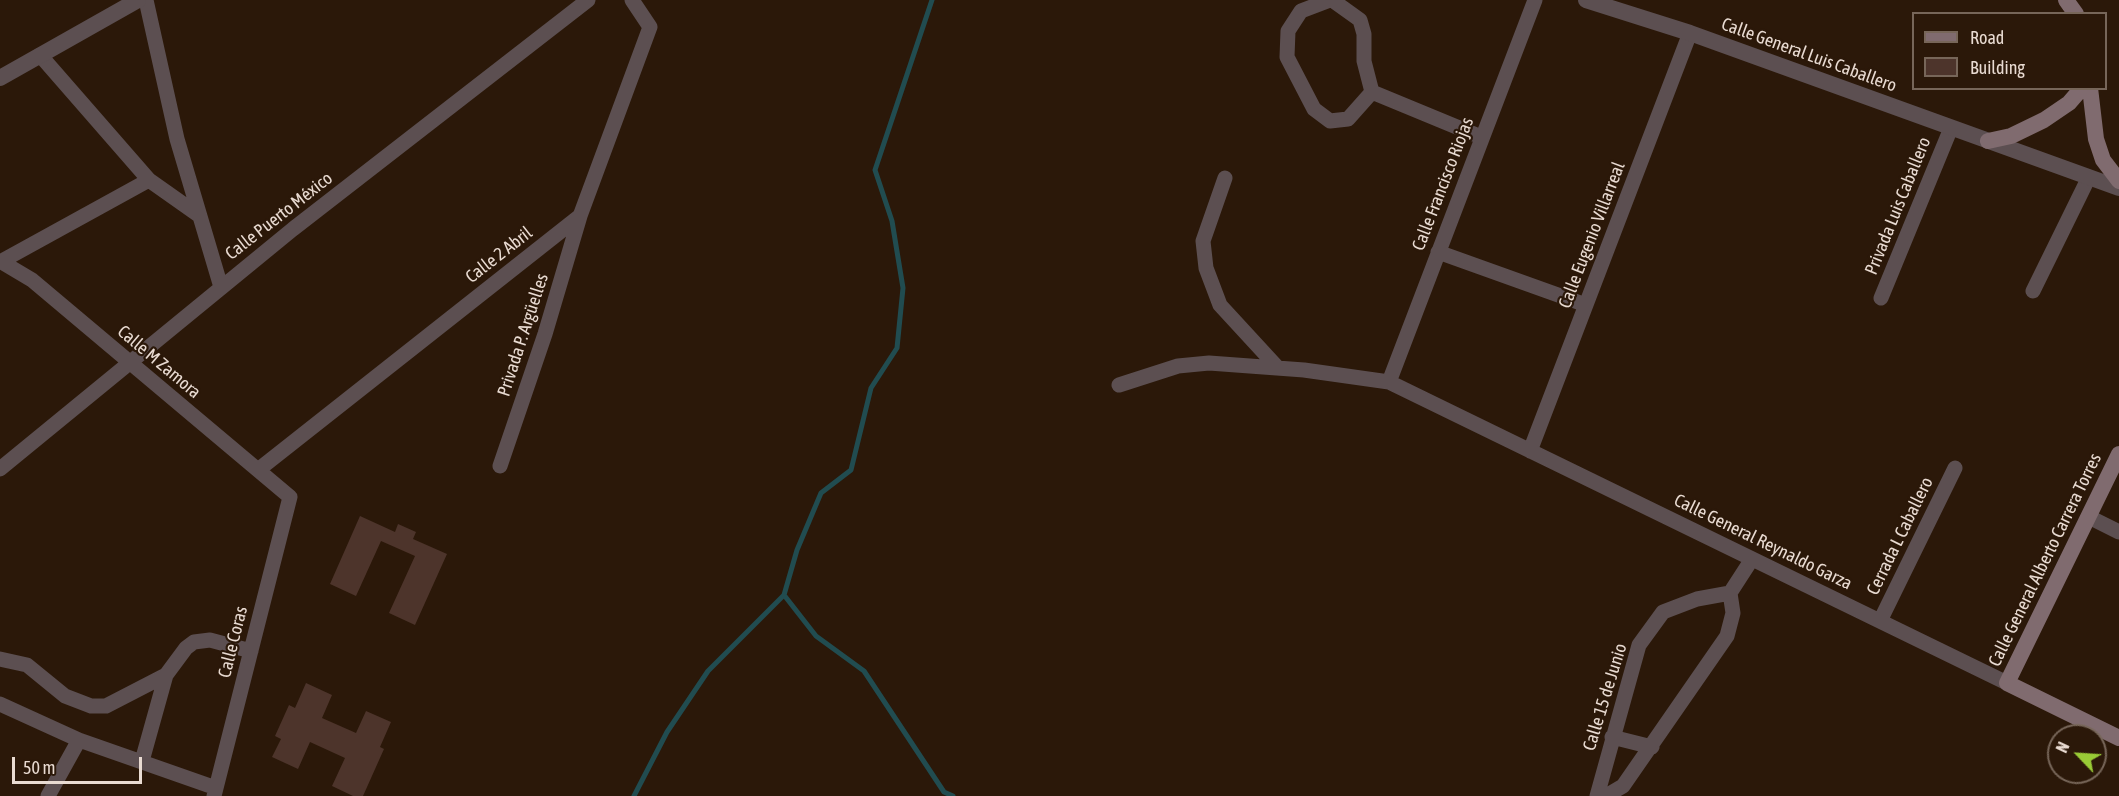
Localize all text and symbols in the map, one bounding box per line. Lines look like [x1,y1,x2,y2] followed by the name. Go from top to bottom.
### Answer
[1912,12,2107,90] legend
[1718,13,1900,97] street label: Calle General Luis Caballero
[1970,27,2004,48] text: Road
[1970,57,2025,78] text: Building
[1408,114,1478,254] street label: Calle Francisco Riojas
[1861,134,1935,278] street label: Privada Luis Caballero
[1554,159,1630,311] street label: Calle Eugenio Villarreal
[221,168,337,264] street label: Calle Puerto México
[461,222,537,288] street label: Calle 2 Abril
[493,271,553,399] street label: Privada P. Argüelles
[113,321,205,403] street label: Calle M Zamora
[1984,450,2106,670] street label: Calle General Alberto Carrera Torres
[1862,474,1938,598] street label: Cerrada L Caballero
[1671,489,1855,595] street label: Calle General Reynaldo Garza
[214,604,252,680] street label: Calle Coras
[1578,641,1632,753] street label: Calle 15 de Junio
[2047,724,2107,784] north arrow
[2052,739,2073,755] text: N
[15,745,146,783] scale bar
[23,757,55,778] text: 50 m

